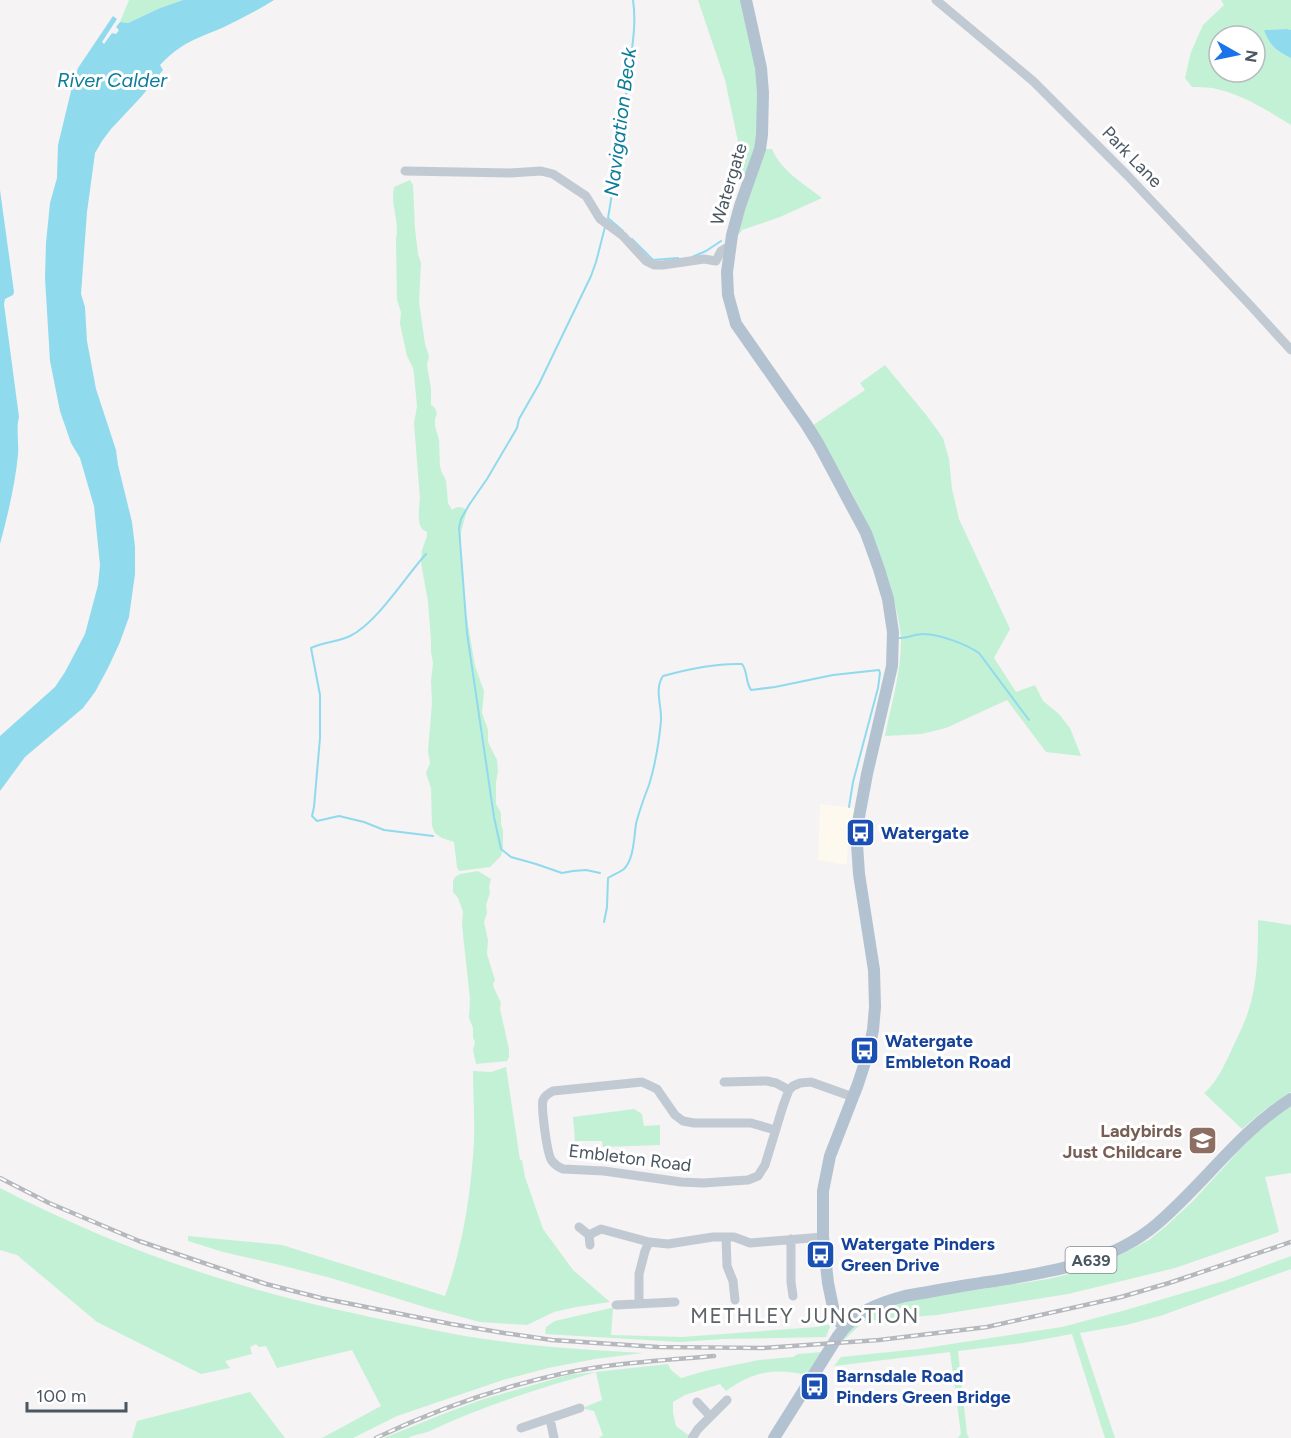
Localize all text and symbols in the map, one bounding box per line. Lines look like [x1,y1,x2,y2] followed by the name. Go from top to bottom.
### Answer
[1207,24,1267,84] north arrow
[599,45,641,198] water label: Navigation Beck
[1241,49,1262,64] text: N
[57,68,168,92] water label: River Calder
[1097,122,1167,192] street label: Park Lane
[706,140,752,228] street label: Watergate
[844,817,876,849] bus stop icon: Watergate
[881,822,969,844] place label: Watergate
[885,1030,1011,1073] place label: Watergate Embleton Road
[848,1035,880,1067] bus stop icon: Watergate Embleton Road
[1063,1120,1183,1163] place label: Ladybirds Just Childcare
[1187,1125,1219,1157] school or university icon: Ladybirds Just Childcare
[567,1140,693,1176] street label: Embleton Road
[841,1233,995,1276] place label: Watergate Pinders Green Drive
[804,1238,836,1270] bus stop icon: Watergate Pinders Green Drive
[1066,1247,1116,1273] road number: A639
[690,1303,920,1328] district label: METHLEY JUNCTION
[836,1365,1011,1408] place label: Barnsdale Road Pinders Green Bridge
[799,1370,831,1402] bus stop icon: Barnsdale Road Pinders Green Bridge
[27,1375,126,1413] scale bar
[36,1385,86,1407] text: 100 m

